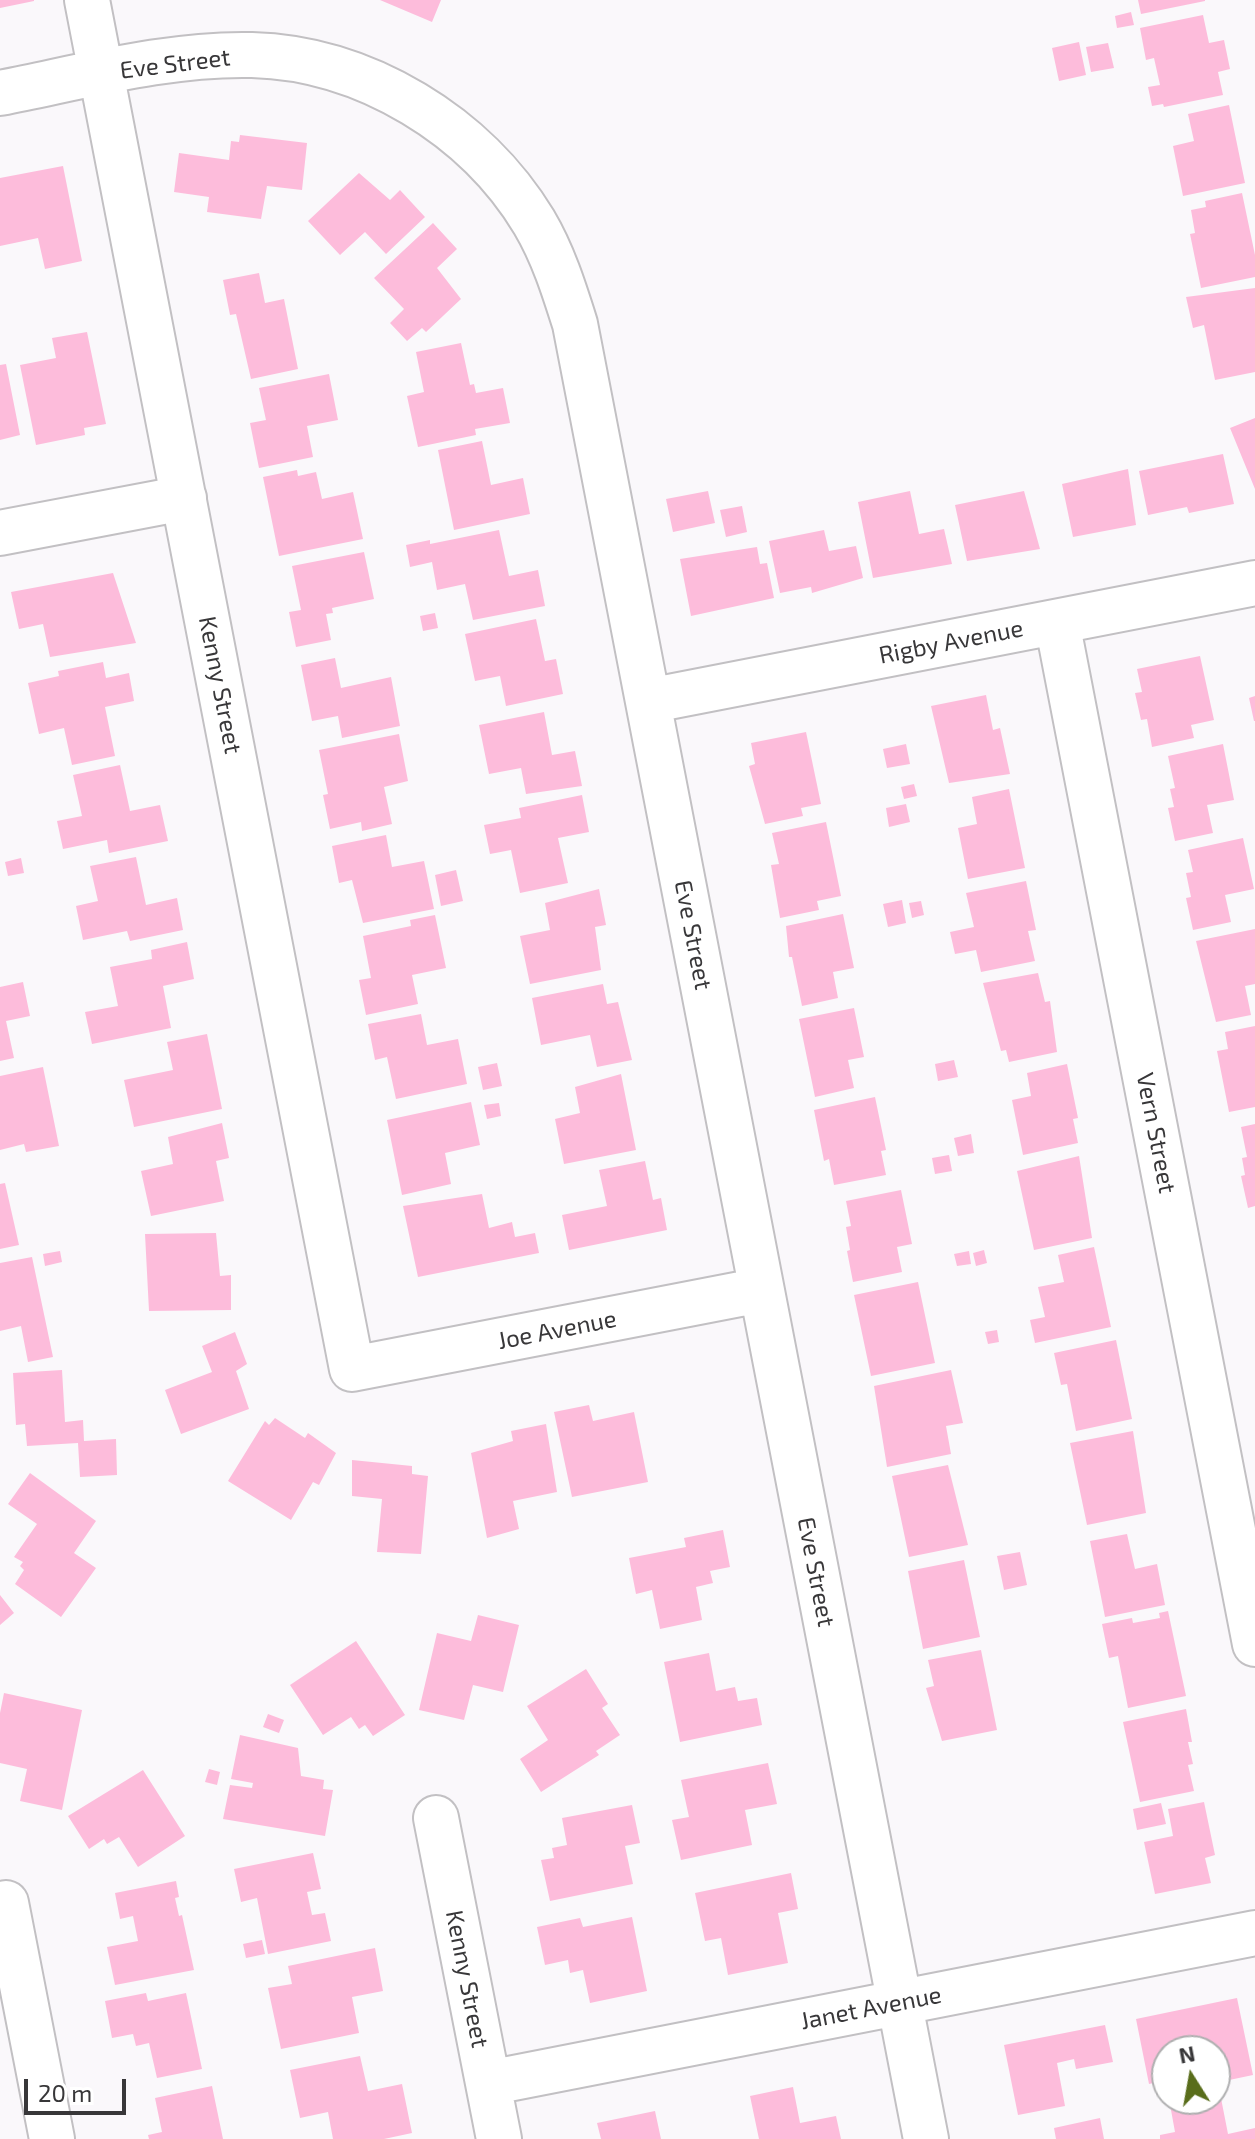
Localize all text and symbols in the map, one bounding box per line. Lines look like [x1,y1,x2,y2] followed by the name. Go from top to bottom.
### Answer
[118,43,232,85] street label: Eve Street
[193,614,247,756] street label: Kenny Street
[876,614,1026,670] street label: Rigby Avenue
[668,878,718,992] street label: Eve Street
[1130,1070,1182,1196] street label: Vern Street
[495,1304,619,1356] street label: Joe Avenue
[791,1515,841,1629] street label: Eve Street
[440,1908,494,2050] street label: Kenny Street
[798,1980,944,2036] street label: Janet Avenue
[1151,2035,1231,2115] north arrow
[1177,2039,1197,2068] text: N
[28,2063,130,2113] scale bar
[38,2078,92,2107] text: 20 m

